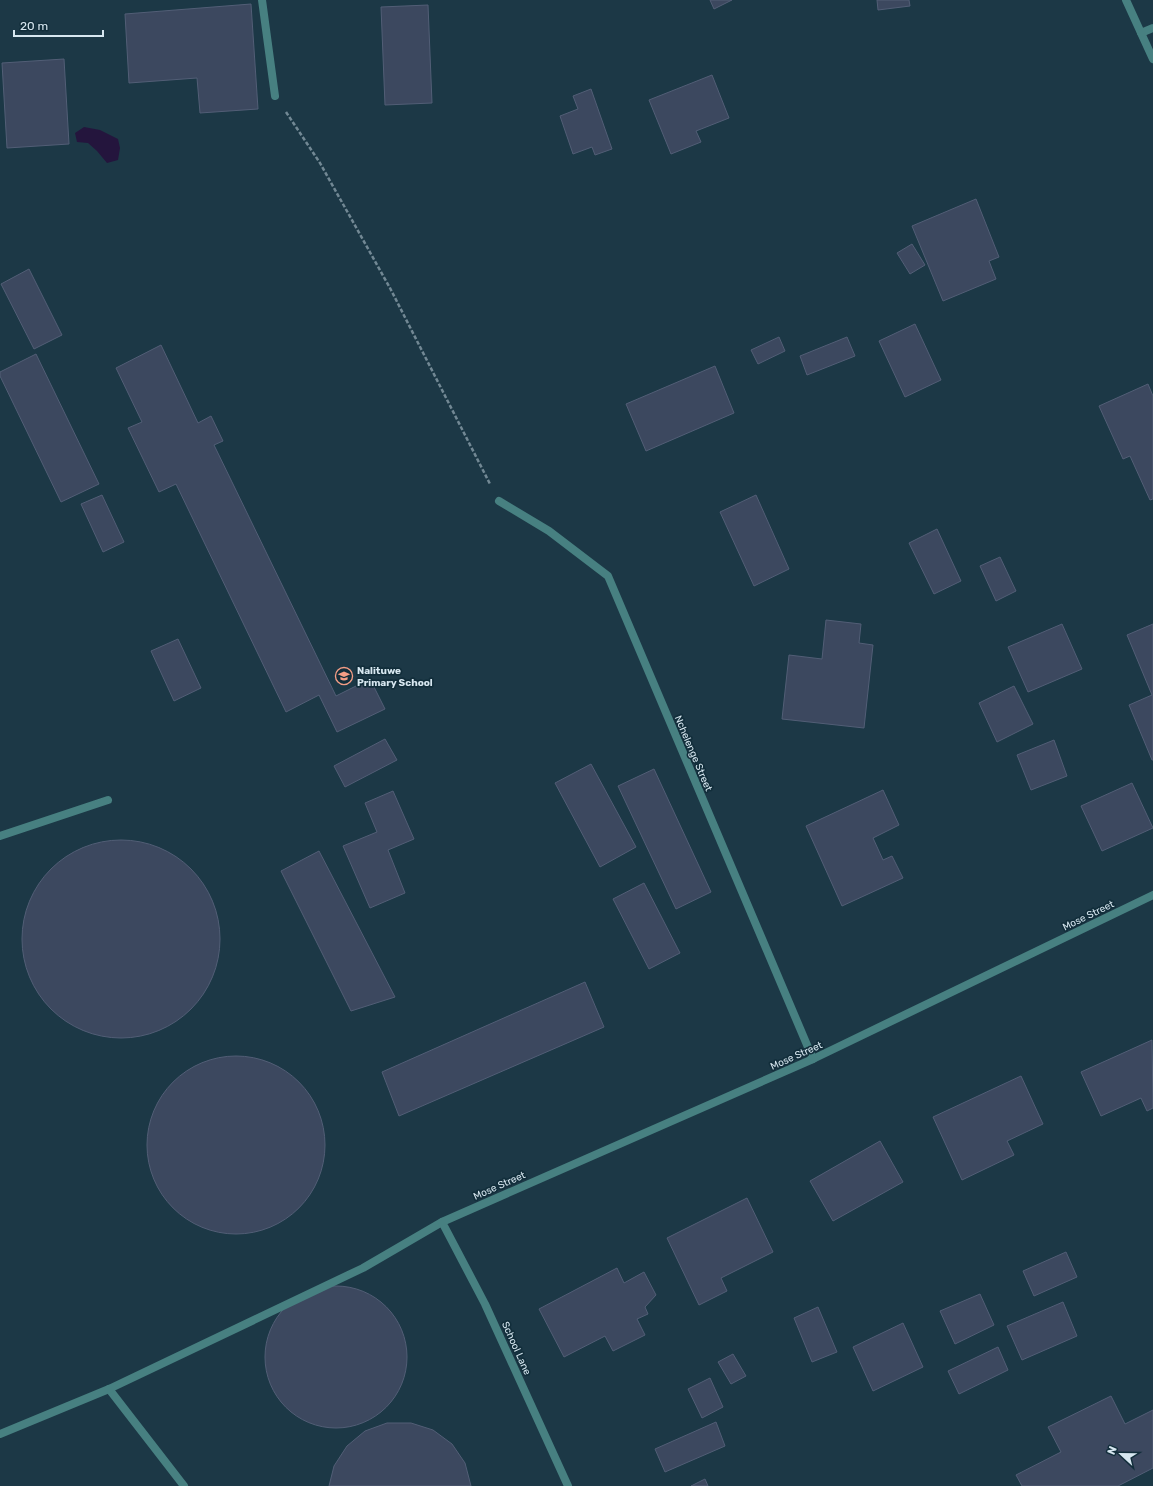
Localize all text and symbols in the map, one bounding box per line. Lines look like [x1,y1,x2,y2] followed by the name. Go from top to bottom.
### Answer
[14,12,103,38] scale bar
[20,19,48,33] text: 20 m
[357,665,433,689] place label: Nalituwe Primary School
[334,666,354,686] school or university icon: Nalituwe Primary School
[672,714,714,793] street label: Nchelenge Street
[1061,898,1116,934] street label: Mose Street
[769,1039,824,1073] street label: Mose Street
[472,1169,527,1203] street label: Mose Street
[499,1320,533,1377] street label: School Lane
[1101,1434,1141,1474] north arrow
[1105,1444,1120,1457] text: N

